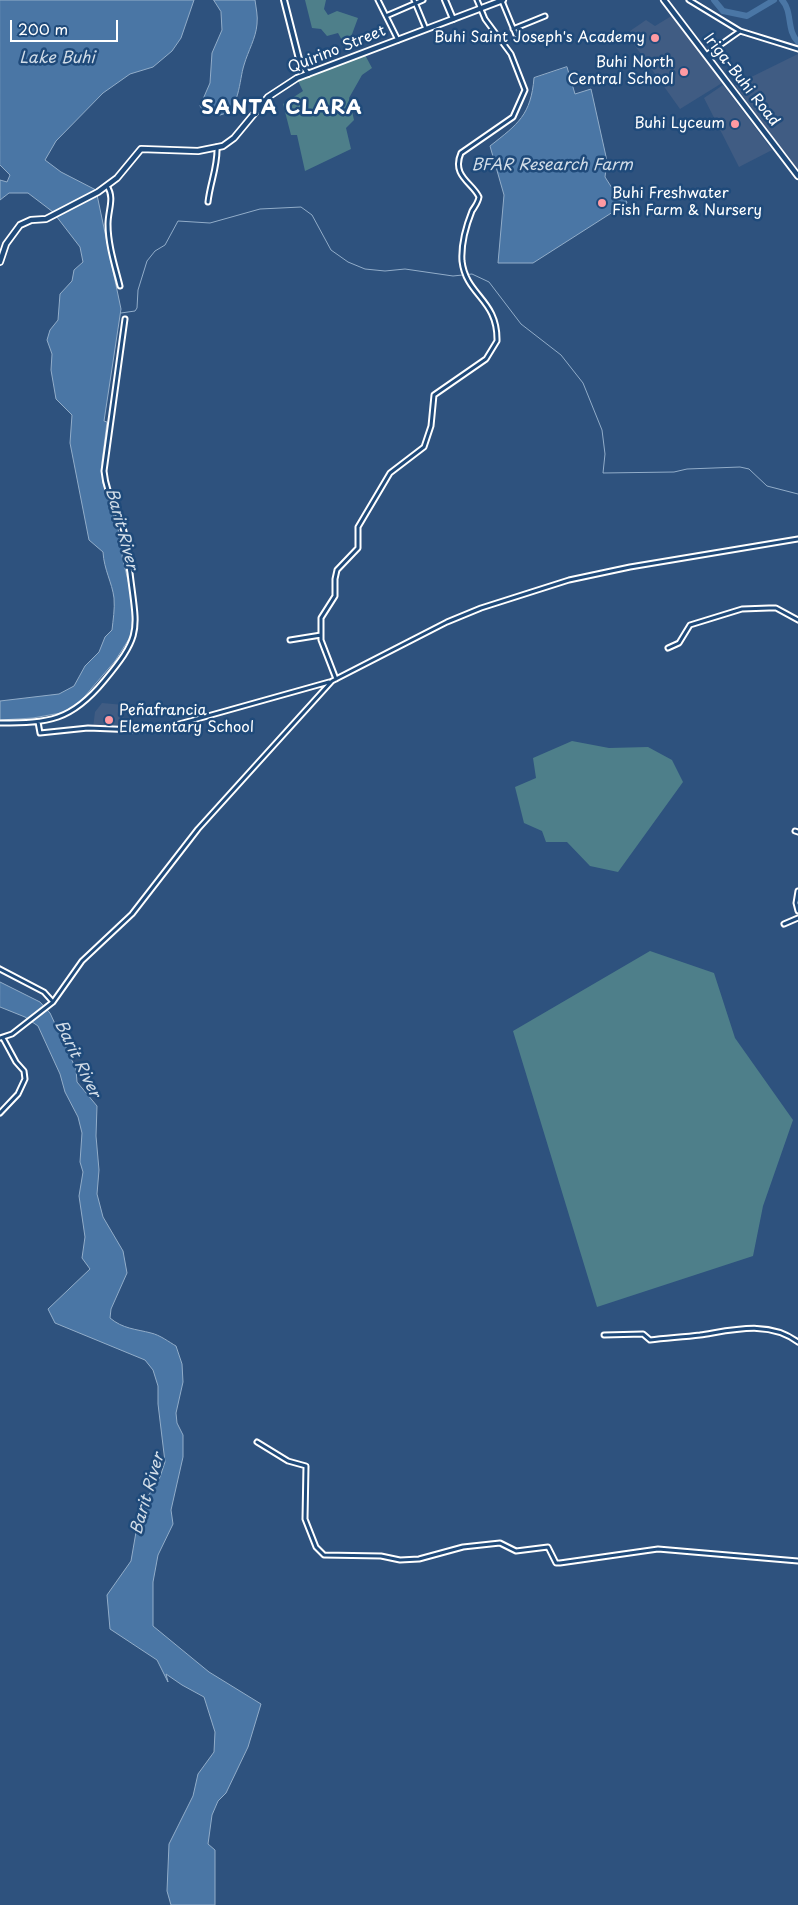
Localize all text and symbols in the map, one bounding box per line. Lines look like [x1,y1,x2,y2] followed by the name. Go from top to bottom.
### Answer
[12,10,120,42] scale bar
[18,17,68,40] text: 200 m
[286,22,388,78] street label: Quirino Street
[434,29,645,47] place label: Buhi Saint Joseph's Academy
[699,30,783,130] street label: Iriga-Buhi Road
[649,32,661,44] marker: Buhi Saint Joseph's Academy
[19,49,95,69] water label: Lake Buhi
[568,54,674,89] place label: Buhi North Central School
[678,66,690,78] marker: Buhi North Central School
[200,96,364,120] district label: SANTA CLARA
[634,115,725,133] place label: Buhi Lyceum
[729,118,741,130] marker: Buhi Lyceum
[471,156,633,176] water label: BFAR Research Farm
[612,185,762,220] place label: Buhi Freshwater Fish Farm & Nursery
[596,197,608,209] marker: Buhi Freshwater Fish Farm & Nursery
[101,486,141,572] water label: Barit River
[119,702,254,737] place label: Peñafrancia Elementary School
[103,714,115,726] marker: Peñafrancia Elementary School
[50,1017,104,1101] water label: Barit River
[127,1451,169,1537] water label: Barit River

